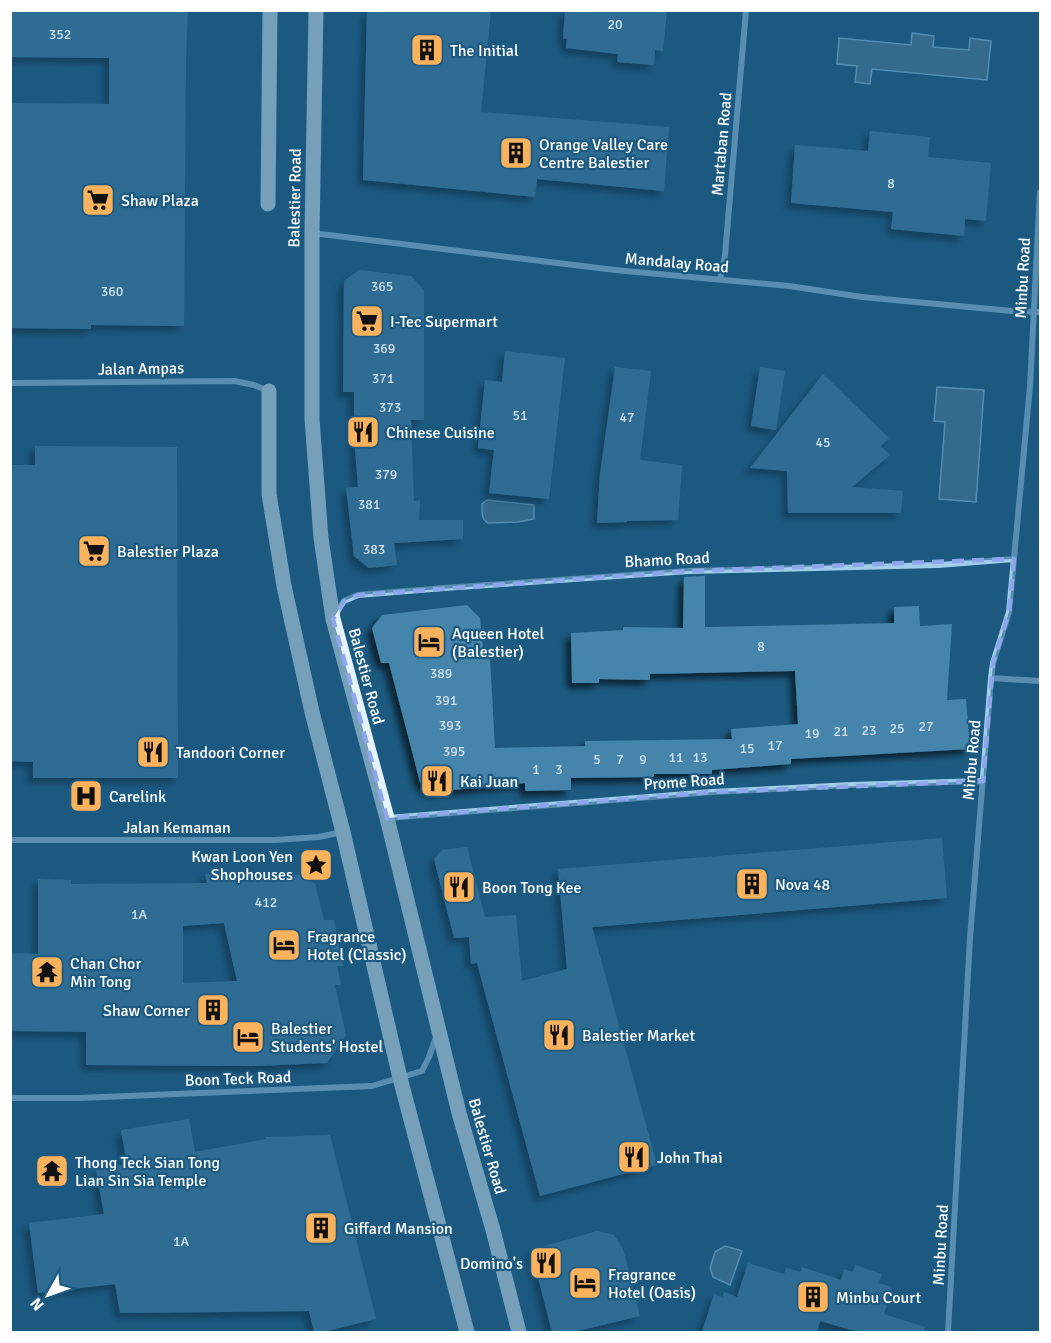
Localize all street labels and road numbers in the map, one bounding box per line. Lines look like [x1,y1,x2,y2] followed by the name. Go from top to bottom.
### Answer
[708,91,736,197] street label: Martaban Road
[284,148,306,248] street label: Balestier Road
[1011,237,1035,319] street label: Minbu Road
[624,248,730,278] street label: Mandalay Road
[98,358,184,380] street label: Jalan Ampas
[624,548,710,572] street label: Bhamo Road
[344,626,389,727] street label: Balestier Road
[959,719,985,801] street label: Minbu Road
[643,769,725,795] street label: Prome Road
[123,818,231,838] street label: Jalan Kemaman
[184,1067,292,1091] street label: Boon Teck Road
[464,1096,510,1197] street label: Balestier Road
[929,1204,953,1286] street label: Minbu Road

